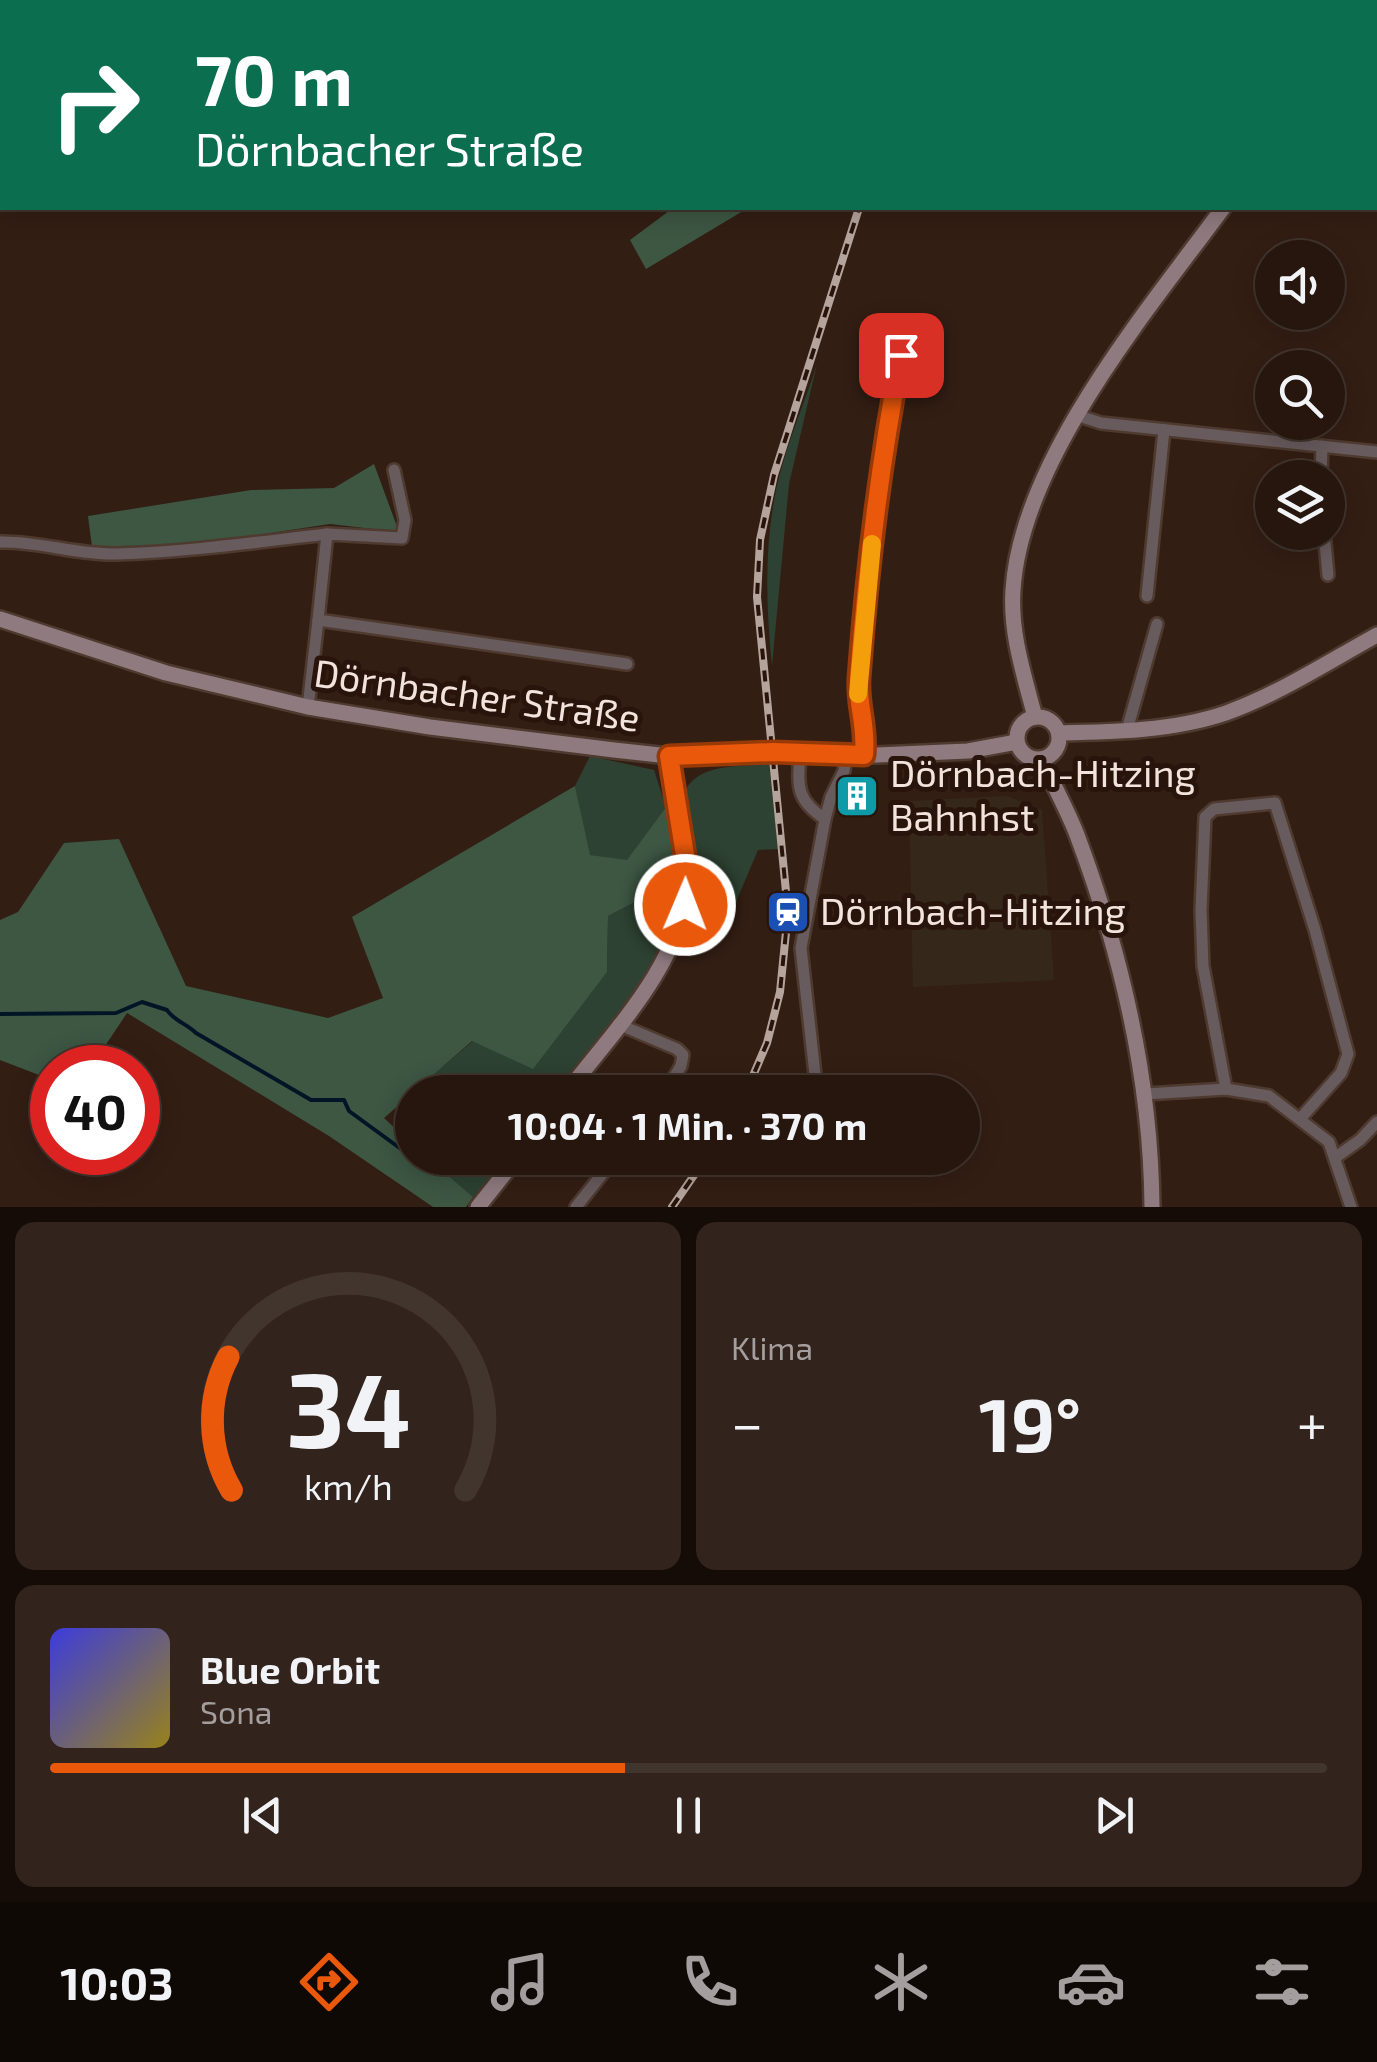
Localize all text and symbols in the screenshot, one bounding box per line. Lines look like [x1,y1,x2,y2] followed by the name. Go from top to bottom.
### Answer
[195,36,353,120] text: 70 m
[30,40,160,170] icon: right
[195,121,584,175] text: Dörnbacher Straße
[1255,240,1345,550] map controls
[1255,240,1345,330] button: sound
[859,313,944,398] pin
[874,328,929,383] icon: arrive
[1255,350,1345,440] button: search
[1255,460,1345,550] button: layers
[311,648,643,740] street label: Dörnbacher Straße
[890,749,1196,839] place label: Dörnbach-Hitzing Bahnhst
[834,773,880,819] building icon: Dörnbach-Hitzing Bahnhst
[633,853,737,957] position arrow
[820,887,1126,933] place label: Dörnbach-Hitzing
[765,889,811,935] station icon: Dörnbach-Hitzing
[30,1045,160,1175] speed limit sign: 40
[508,1102,867,1148] text: 10:04 · 1 Min. · 370 m
[731,1328,813,1366] text: Klima
[285,1344,411,1469] text: 34
[979,1377,1081,1467] text: 19°
[731,1389,763,1455] text: −
[1297,1389,1327,1455] text: +
[304,1464,392,1507] text: km/h
[200,1646,380,1692] text: Blue Orbit
[200,1692,272,1730] text: Sona
[235,1788,290,1843] icon: previous
[661,1788,716,1843] icon: pause
[1087,1788,1142,1843] icon: next
[294,1947,364,2017] icon: directions
[485,1947,555,2017] icon: music
[675,1947,745,2017] icon: phone
[866,1947,936,2017] icon: climate
[1056,1947,1126,2017] icon: car
[1247,1947,1317,2017] icon: filters
[60,1955,174,2009] text: 10:03

